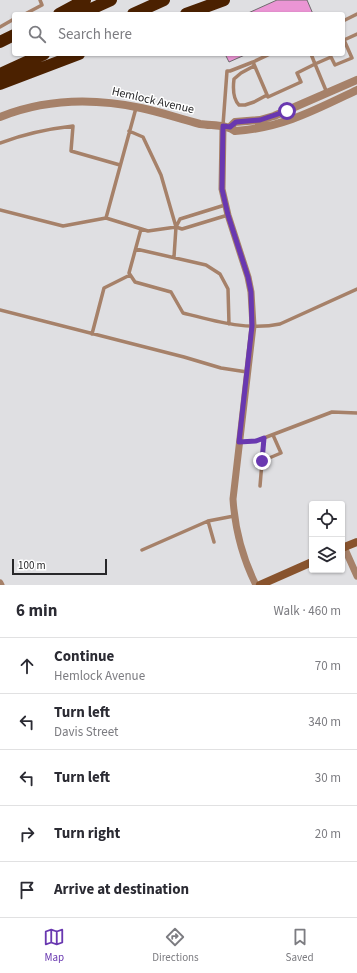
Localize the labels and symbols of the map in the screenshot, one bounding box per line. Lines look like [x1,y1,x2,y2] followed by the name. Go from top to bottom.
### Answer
[110,83,196,118] street label: Hemlock Avenue
[278,102,296,120] route start
[253,452,271,470] route end
[12,557,107,576] scale bar

